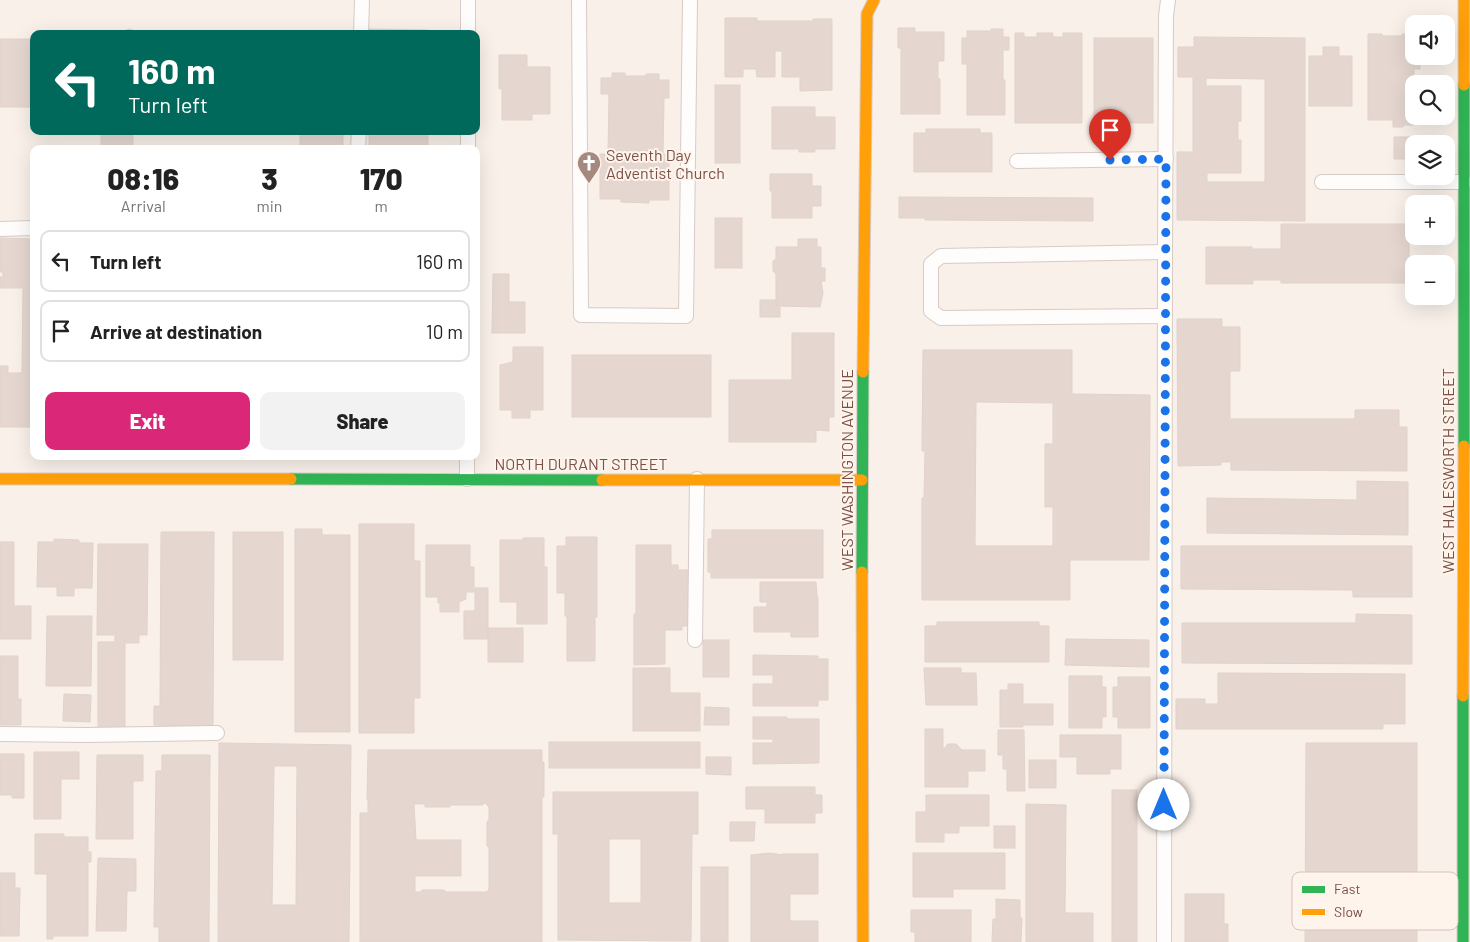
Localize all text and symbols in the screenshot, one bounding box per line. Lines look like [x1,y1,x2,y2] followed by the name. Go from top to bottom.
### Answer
[1405,15,1455,305] map controls
[1405,15,1455,65] button: sound
[128,49,215,91] text: 160 m
[45,50,110,115] icon: left
[1405,75,1455,125] button: search
[128,91,208,117] text: Turn left
[1089,109,1131,160] pin
[1096,116,1124,144] icon: arrive
[1405,135,1455,185] button: layers
[606,145,725,182] place label: Seventh Day Adventist Church
[576,150,602,184] church icon: Seventh Day Adventist Church
[107,160,179,196] text: 08:16
[261,160,278,196] text: 3
[360,160,403,196] text: 170
[1405,195,1455,245] button: +
[121,196,166,215] text: Arrival
[256,196,282,215] text: min
[375,196,388,215] text: m
[47,247,75,275] icon: left
[90,250,161,273] text: Turn left
[416,250,463,273] text: 160 m
[1405,255,1455,305] button: −
[47,317,75,345] icon: arrive
[90,320,262,343] text: Arrive at destination
[426,320,463,343] text: 10 m
[1438,368,1457,574] street label: WEST HALESWORTH STREET
[837,369,856,571] street label: WEST WASHINGTON AVENUE
[45,392,250,450] button: Exit
[260,392,465,450] button: Share
[494,454,668,473] street label: NORTH DURANT STREET
[1137,778,1189,830] position arrow
[1292,872,1458,930] legend
[1334,880,1360,897] text: Fast
[1334,903,1363,920] text: Slow

